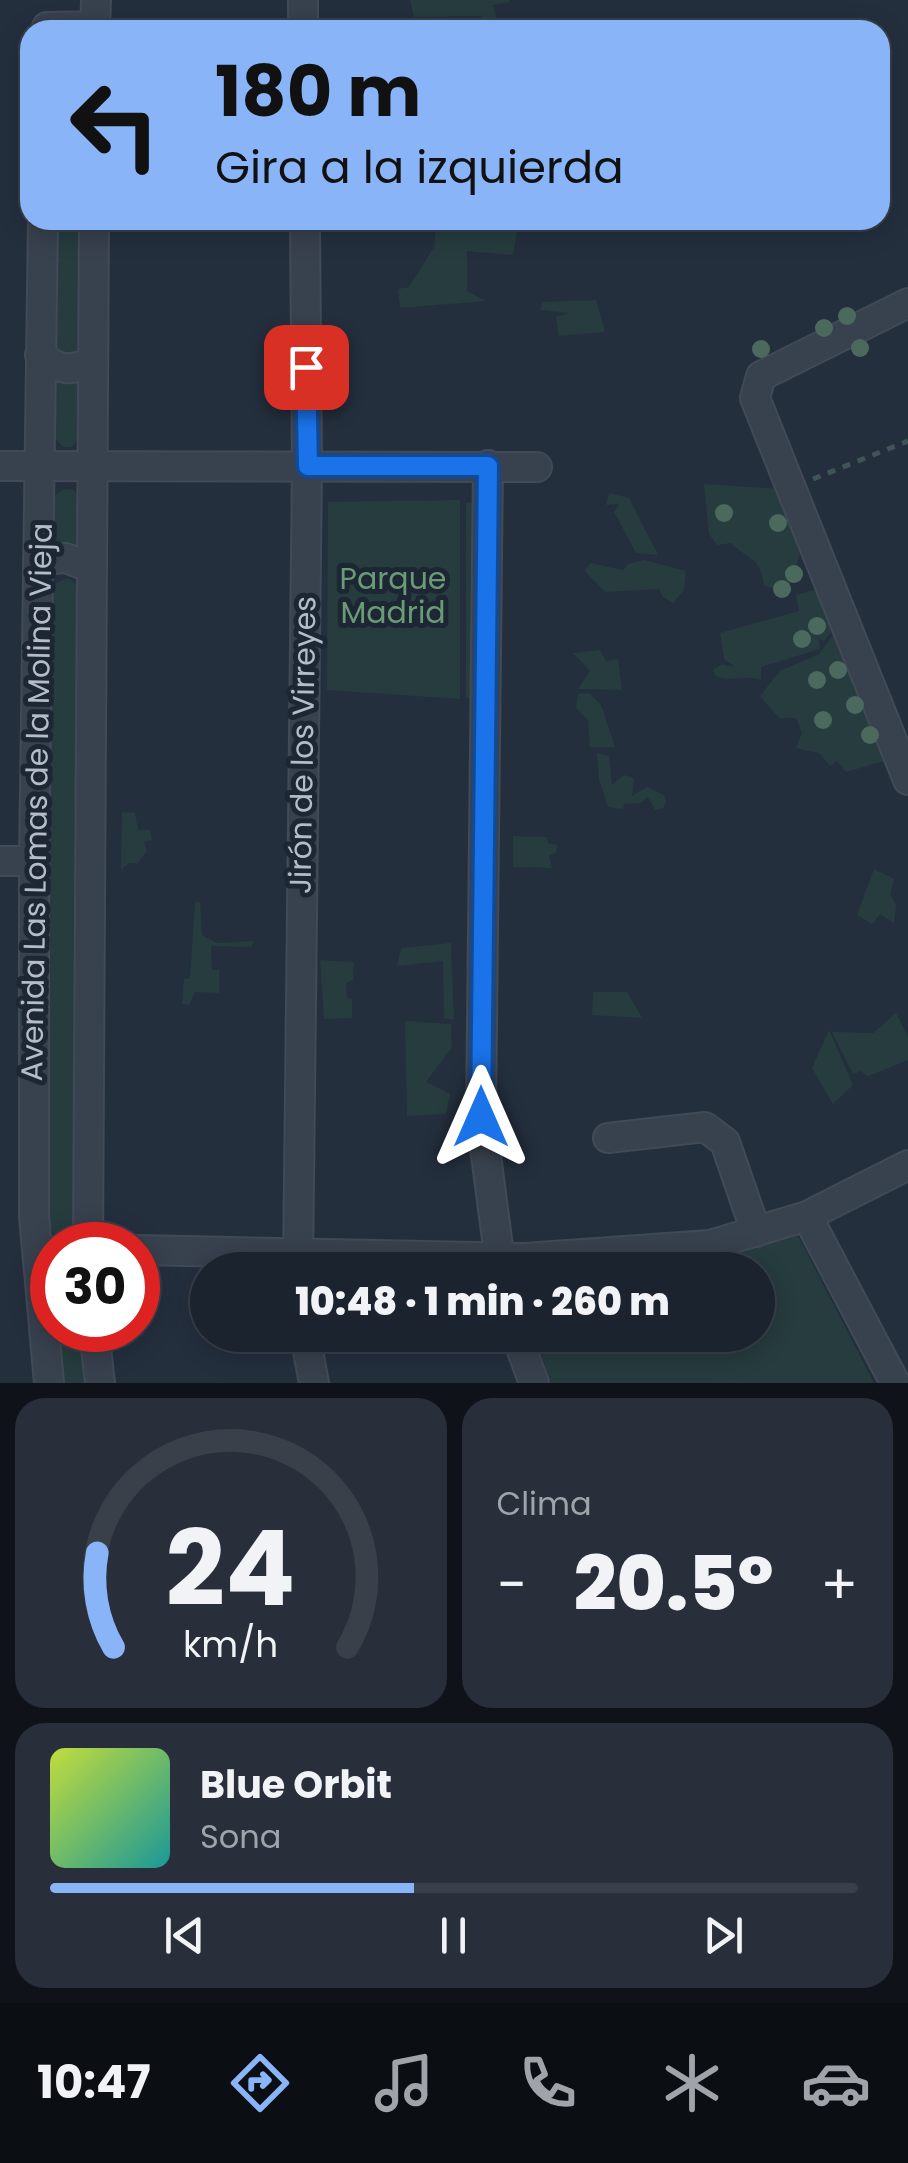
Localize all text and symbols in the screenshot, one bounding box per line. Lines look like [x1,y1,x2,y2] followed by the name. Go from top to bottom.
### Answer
[215,42,421,141] text: 180 m
[50,60,180,190] icon: left
[215,136,624,199] text: Gira a la izquierda
[264,325,349,410] pin
[279,340,334,395] icon: arrive
[10,522,63,1082] street label: Avenida Las Lomas de la Molina Vieja
[340,557,446,634] park label: Parque Madrid
[278,596,327,894] street label: Jirón de los Virreyes
[429,1065,533,1169] position arrow
[30,1222,160,1352] speed limit sign: 30
[295,1275,670,1328] text: 10:48 · 1 min · 260 m
[497,1481,592,1526] text: Clima
[166,1496,296,1641] text: 24
[574,1531,773,1636] text: 20.5°
[497,1546,527,1623] text: −
[820,1546,858,1623] text: +
[183,1619,278,1670] text: km/h
[200,1758,392,1811] text: Blue Orbit
[200,1814,281,1859] text: Sona
[157,1908,212,1963] icon: previous
[426,1908,481,1963] icon: pause
[696,1908,751,1963] icon: next
[225,2048,295,2118] icon: directions
[369,2048,439,2118] icon: music
[513,2048,583,2118] icon: phone
[657,2048,727,2118] icon: climate
[801,2048,871,2118] icon: car
[37,2051,151,2114] text: 10:47

